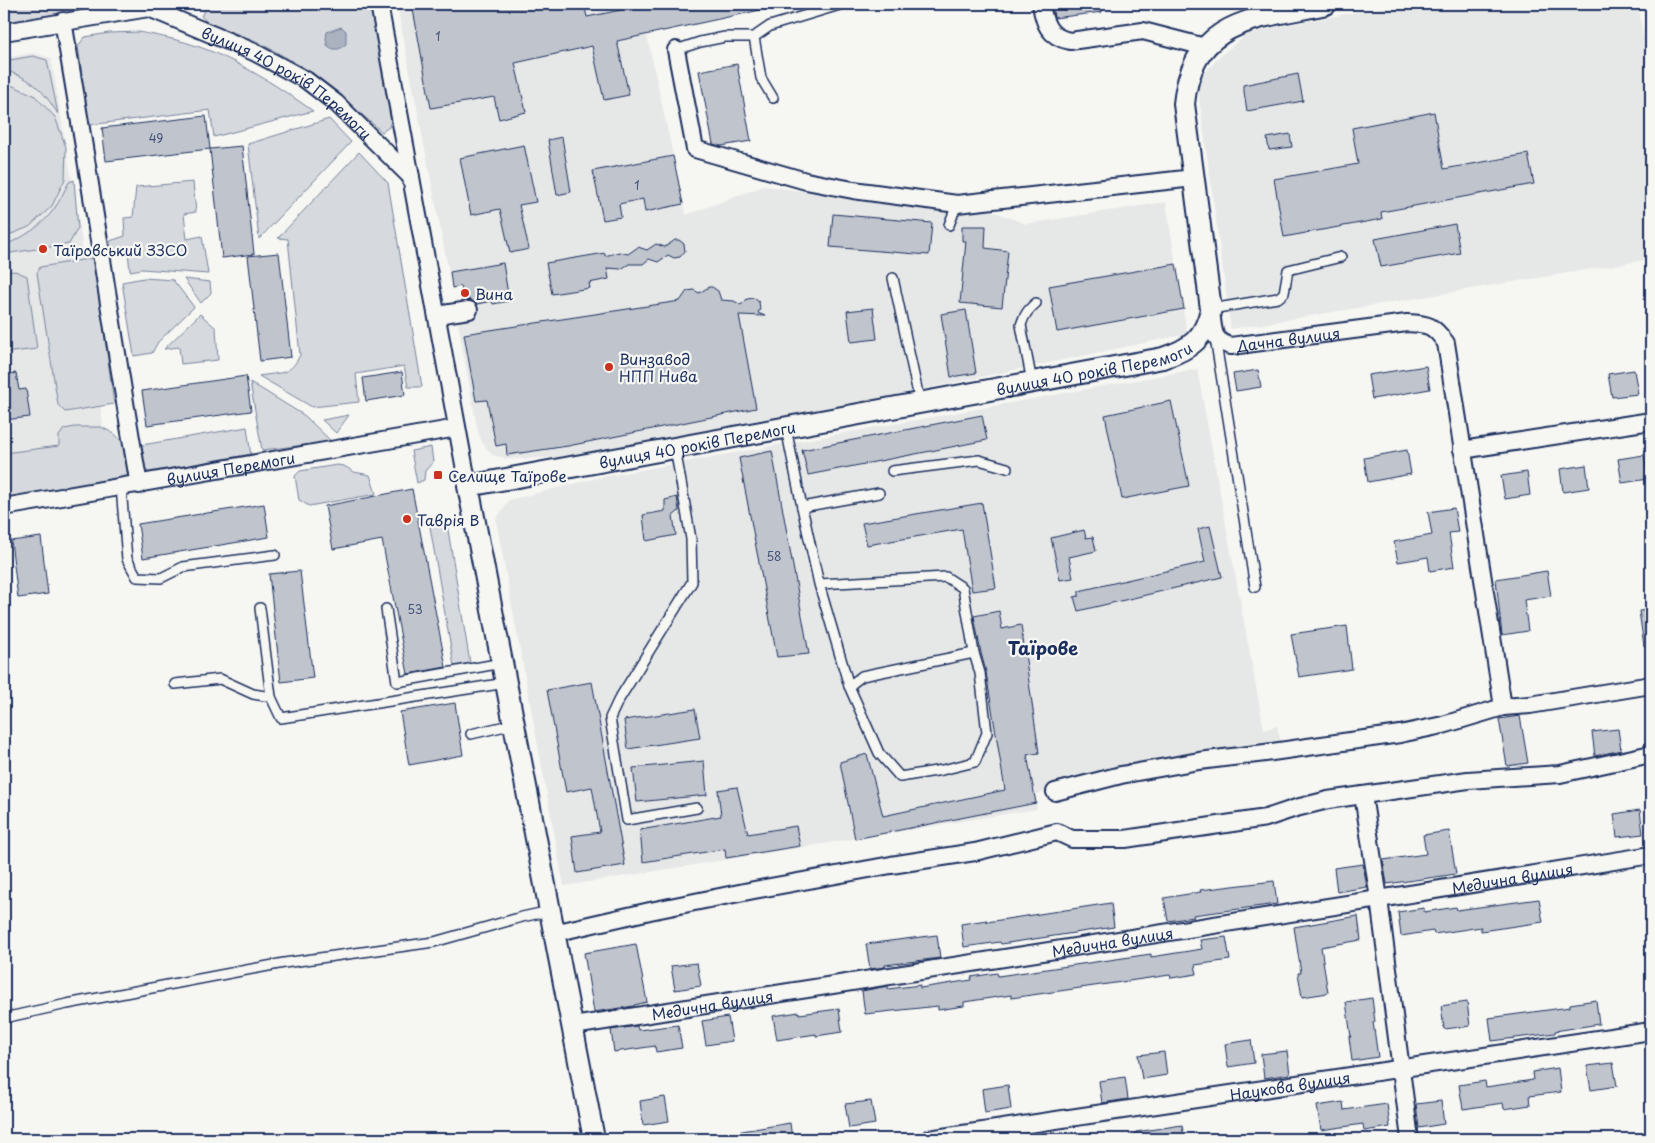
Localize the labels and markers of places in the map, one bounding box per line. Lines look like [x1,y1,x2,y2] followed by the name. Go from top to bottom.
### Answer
[53,238,187,261] place label: Таїровський ЗЗСО
[37,243,49,255] marker: Таїровський ЗЗСО
[475,282,514,305] place label: Вина
[459,287,471,299] marker: Вина
[619,347,698,387] place label: Винзавод НПП Нива
[603,361,615,373] marker: Винзавод НПП Нива
[448,464,567,487] place label: Селище Таїрове
[432,469,444,481] marker: Селище Таїрове
[417,508,480,531] place label: Таврія В
[401,513,413,525] marker: Таврія В

